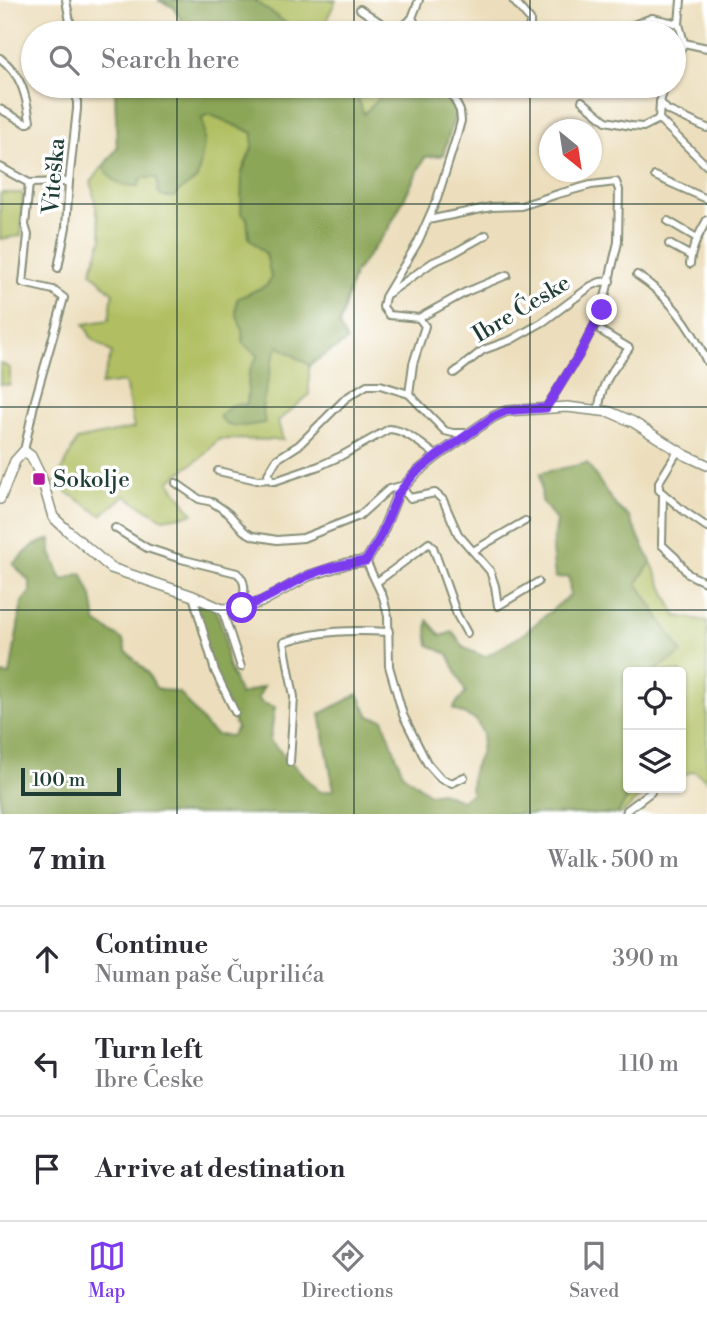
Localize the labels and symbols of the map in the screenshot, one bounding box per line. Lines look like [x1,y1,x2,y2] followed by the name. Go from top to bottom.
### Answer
[539,119,602,182] north arrow
[37,136,71,216] street label: Viteška
[466,266,575,349] street label: Ibre Ćeske
[586,294,617,325] route end
[53,466,130,494] place label: Sokolje
[31,471,47,487] marker: Sokolje
[226,592,257,623] route start
[21,765,121,797] scale bar

